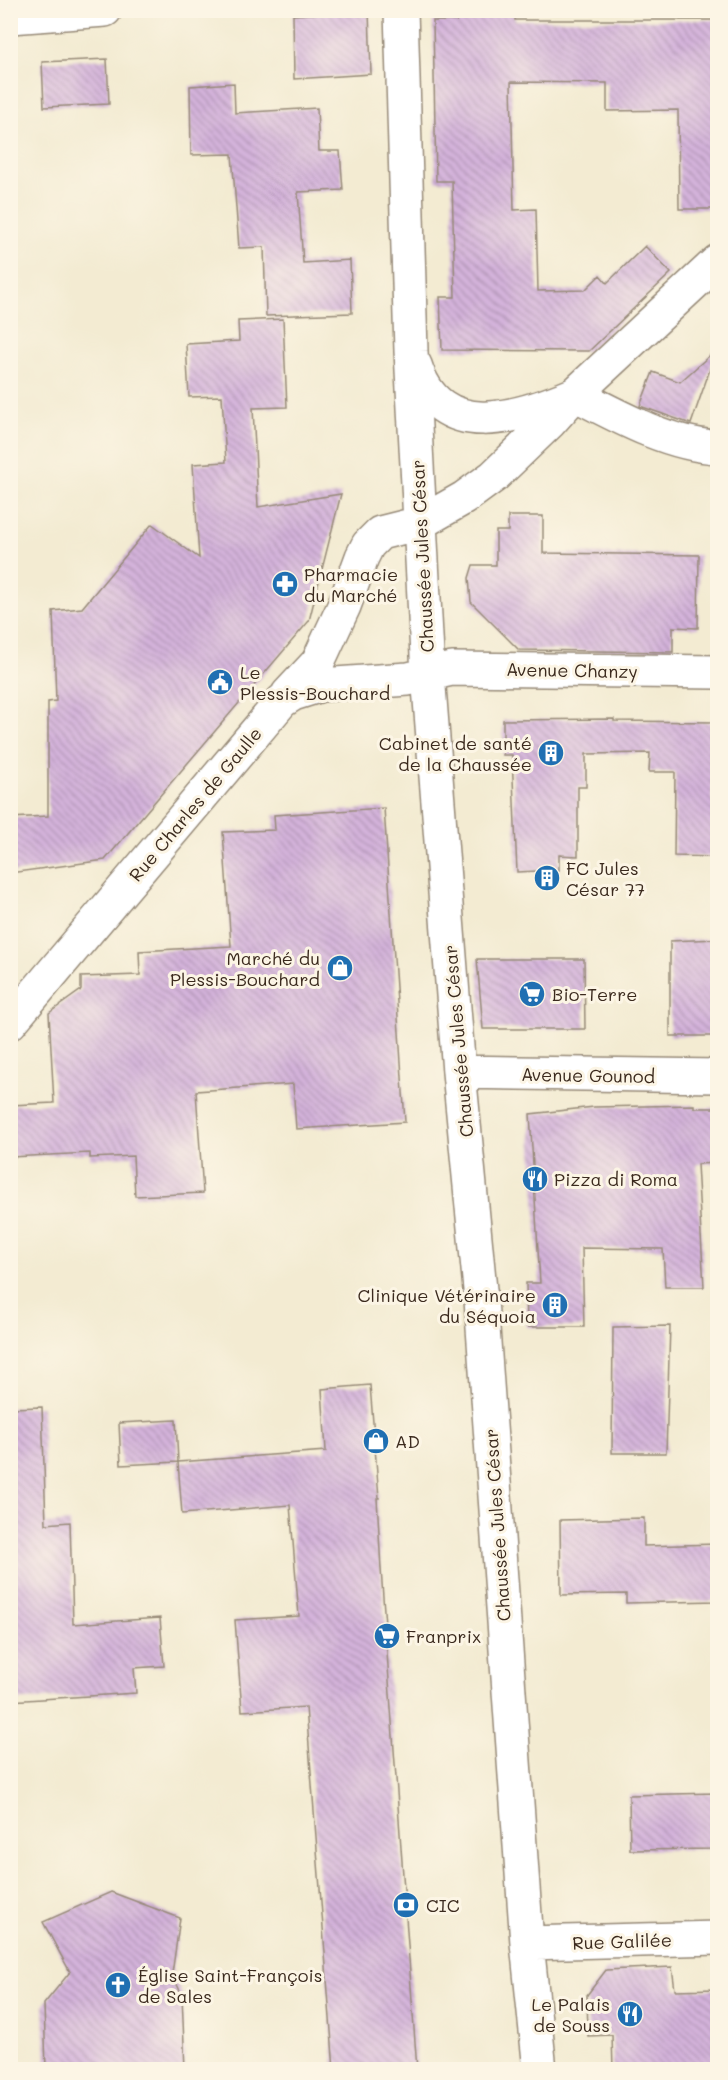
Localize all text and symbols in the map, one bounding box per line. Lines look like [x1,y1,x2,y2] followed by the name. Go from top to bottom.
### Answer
[405,459,439,653] street label: Chaussée Jules César
[304,562,398,607] place label: Pharmacie du Marché
[270,569,300,599] pharmacy icon: Pharmacie du Marché
[506,657,638,683] street label: Avenue Chanzy
[240,660,390,705] place label: Le Plessis-Bouchard
[205,667,235,697] public building icon: Le Plessis-Bouchard
[123,722,267,886] street label: Rue Charles de Gaulle
[379,731,532,776] place label: Cabinet de santé de la Chaussée
[536,738,566,768] building icon: Cabinet de santé de la Chaussée
[566,856,645,901] place label: FC Jules César 77
[532,863,562,893] building icon: FC Jules César 77
[438,944,478,1138] street label: Chaussée Jules César
[170,946,320,991] place label: Marché du Plessis-Bouchard
[325,953,355,983] shop icon: Marché du Plessis-Bouchard
[517,979,547,1009] supermarket icon: Bio-Terre
[552,982,637,1006] place label: Bio-Terre
[521,1062,655,1088] street label: Avenue Gounod
[520,1164,550,1194] restaurant icon: Pizza di Roma
[554,1167,678,1191] place label: Pizza di Roma
[358,1283,536,1328] place label: Clinique Vétérinaire du Séquoia
[540,1290,570,1320] building icon: Clinique Vétérinaire du Séquoia
[361,1426,391,1456] shop icon: AD
[478,1428,516,1622] street label: Chaussée Jules César
[395,1429,420,1453] place label: AD
[372,1621,402,1651] supermarket icon: Franprix
[406,1624,481,1648] place label: Franprix
[391,1890,421,1920] bank icon: CIC
[426,1893,460,1917] place label: CIC
[572,1927,672,1955] street label: Rue Galilée
[138,1963,323,2008] place label: Église Saint-François de Sales
[103,1970,133,2000] church icon: Église Saint-François de Sales
[531,1992,610,2037] place label: Le Palais de Souss
[615,1999,645,2029] restaurant icon: Le Palais de Souss

